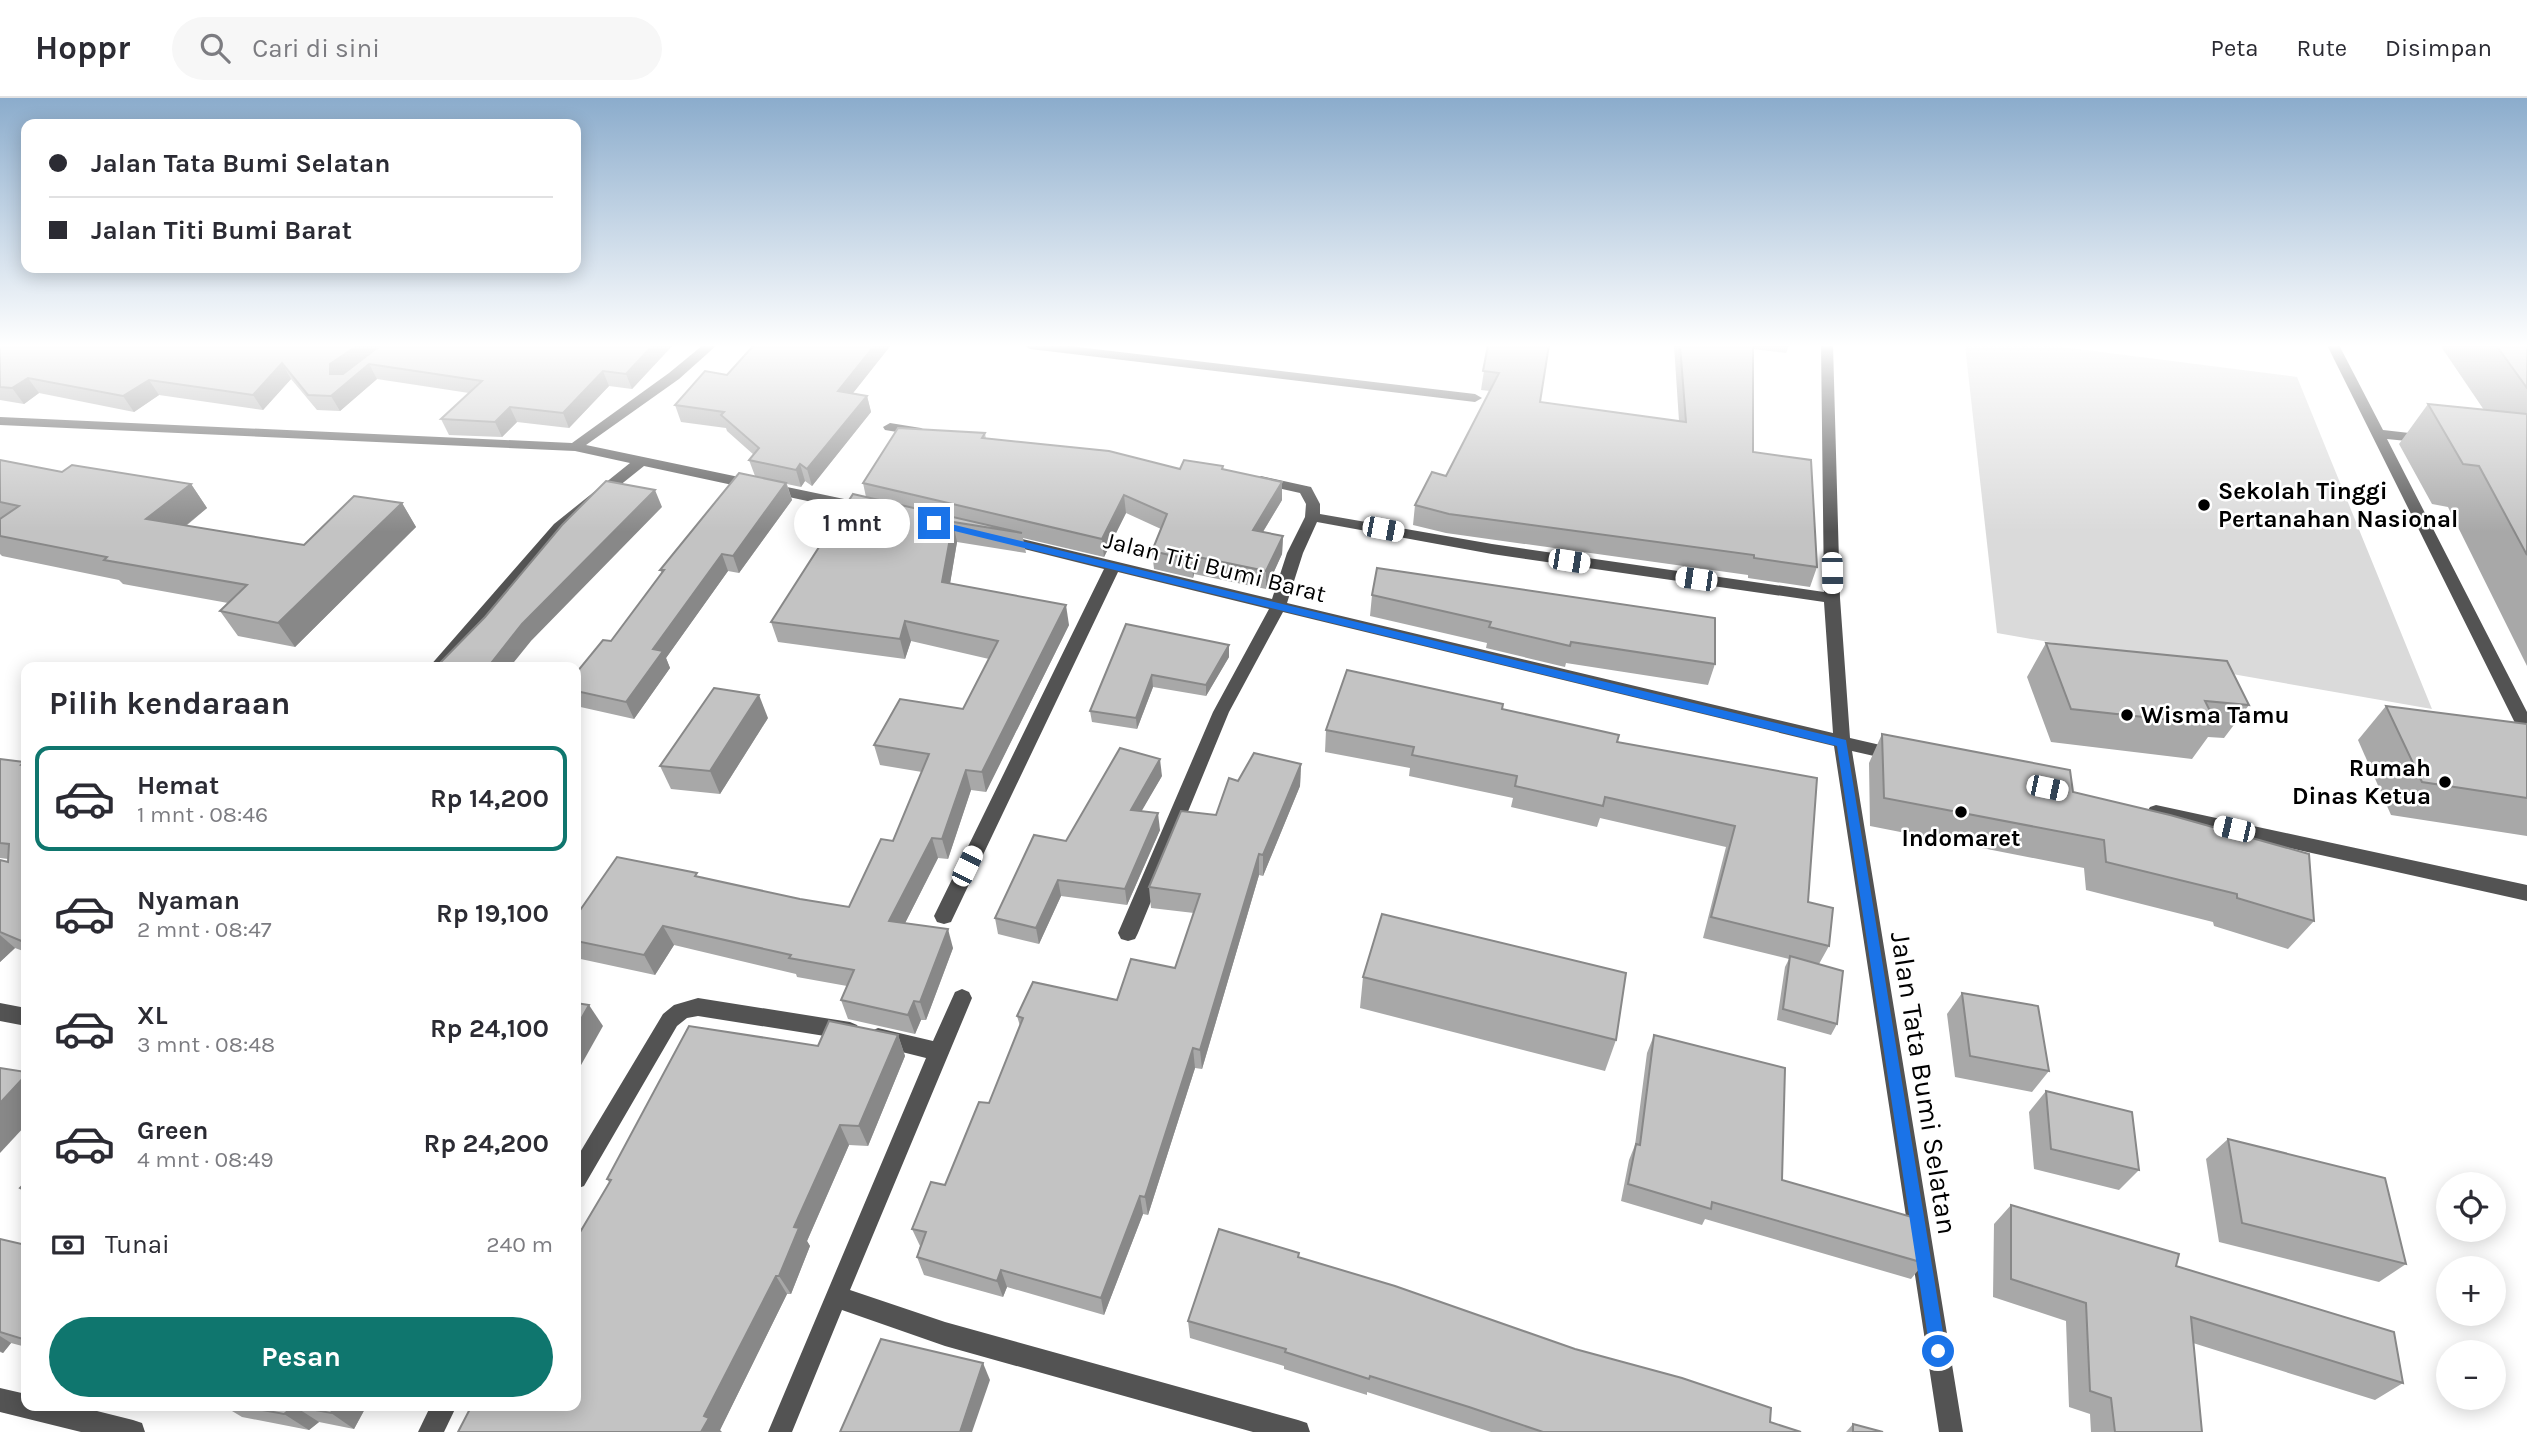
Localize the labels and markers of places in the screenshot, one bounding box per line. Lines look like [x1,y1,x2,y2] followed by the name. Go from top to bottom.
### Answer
[2218,477,2458,533] place label: Sekolah Tinggi Pertanahan Nasional
[2196,497,2212,513] marker: Sekolah Tinggi Pertanahan Nasional
[2141,701,2289,729] place label: Wisma Tamu
[2119,707,2135,723] marker: Wisma Tamu
[2292,754,2431,810] place label: Rumah Dinas Ketua
[2437,774,2453,790] marker: Rumah Dinas Ketua
[1953,804,1969,820] marker: Indomaret
[1901,824,2021,852] place label: Indomaret

